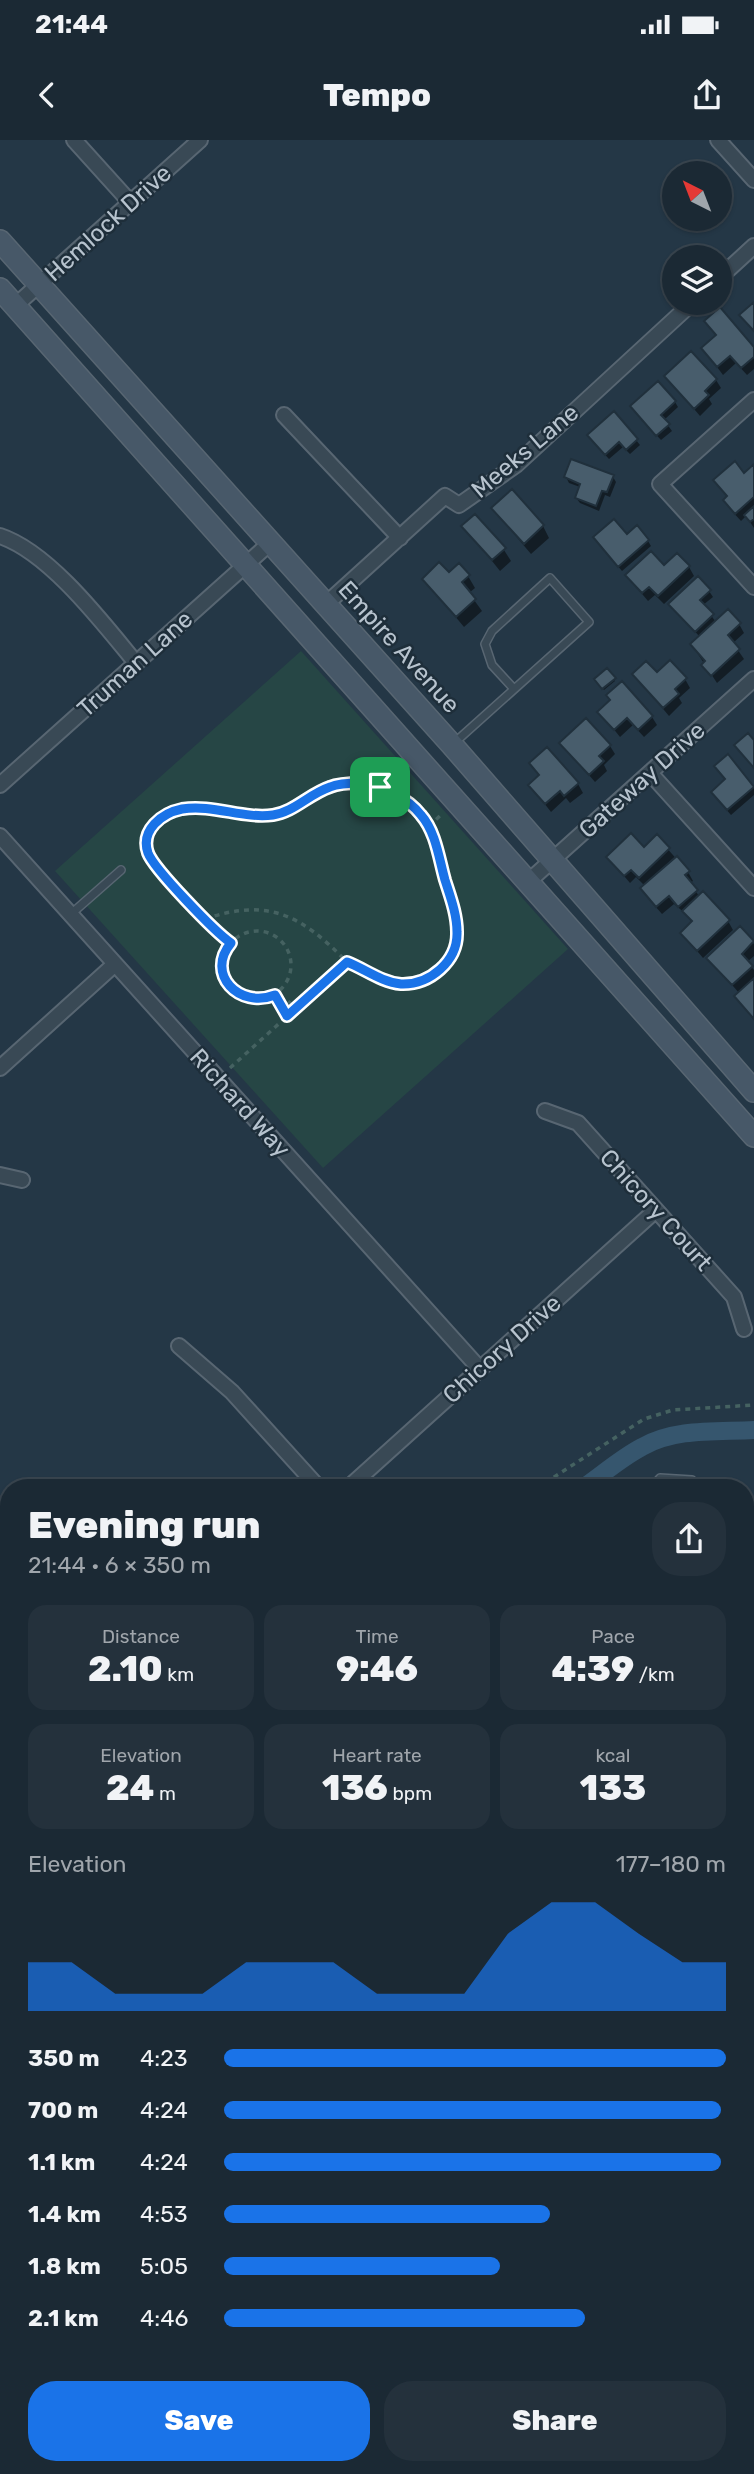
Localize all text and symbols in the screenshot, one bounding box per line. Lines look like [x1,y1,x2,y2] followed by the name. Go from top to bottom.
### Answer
[35,9,108,40] text: 21:44
[28,76,66,114] icon: back
[323,76,431,114] text: Tempo
[688,76,726,114] icon: share
[39,159,177,287] street label: Hemlock Drive
[662,161,732,231] north arrow
[662,161,732,315] map controls
[662,245,732,315] button: layers
[466,398,584,504] street label: Meeks Lane
[333,575,465,719] street label: Empire Avenue
[72,605,198,723] street label: Truman Lane
[573,716,711,844] street label: Gateway Drive
[350,757,410,817] pin
[361,768,399,806] icon: arrive
[184,1043,296,1163] street label: Richard Way
[594,1143,718,1277] street label: Chicory Court
[437,1289,567,1409] street label: Chicory Drive
[28,1502,261,1548] text: Evening run
[652,1502,726,1576] button: share
[28,1551,211,1579] text: 21:44 · 6 × 350 m
[102,1625,180,1648] text: Distance
[355,1625,399,1648] text: Time
[591,1625,635,1648] text: Pace
[88,1648,163,1690] text: 2.10
[336,1648,418,1690] text: 9:46
[551,1648,634,1690] text: 4:39
[163,1663,194,1686] text: km
[634,1663,675,1686] text: /km
[100,1744,182,1767] text: Elevation
[332,1744,422,1767] text: Heart rate
[596,1744,630,1767] text: kcal
[106,1767,154,1809] text: 24
[322,1767,388,1809] text: 136
[580,1767,646,1809] text: 133
[154,1782,176,1805] text: m
[388,1782,432,1805] text: bpm
[28,1850,127,1878] text: Elevation
[616,1850,726,1878] text: 177–180 m
[28,2044,100,2072] text: 350 m
[140,2044,188,2072] text: 4:23
[28,2096,98,2124] text: 700 m
[140,2096,188,2124] text: 4:24
[28,2148,95,2176] text: 1.1 km
[140,2148,188,2176] text: 4:24
[28,2200,101,2228] text: 1.4 km
[140,2200,188,2228] text: 4:53
[28,2252,101,2280] text: 1.8 km
[140,2252,188,2280] text: 5:05
[28,2304,99,2332] text: 2.1 km
[140,2304,188,2332] text: 4:46
[28,2381,370,2461] button: Save
[384,2381,726,2461] button: Share

